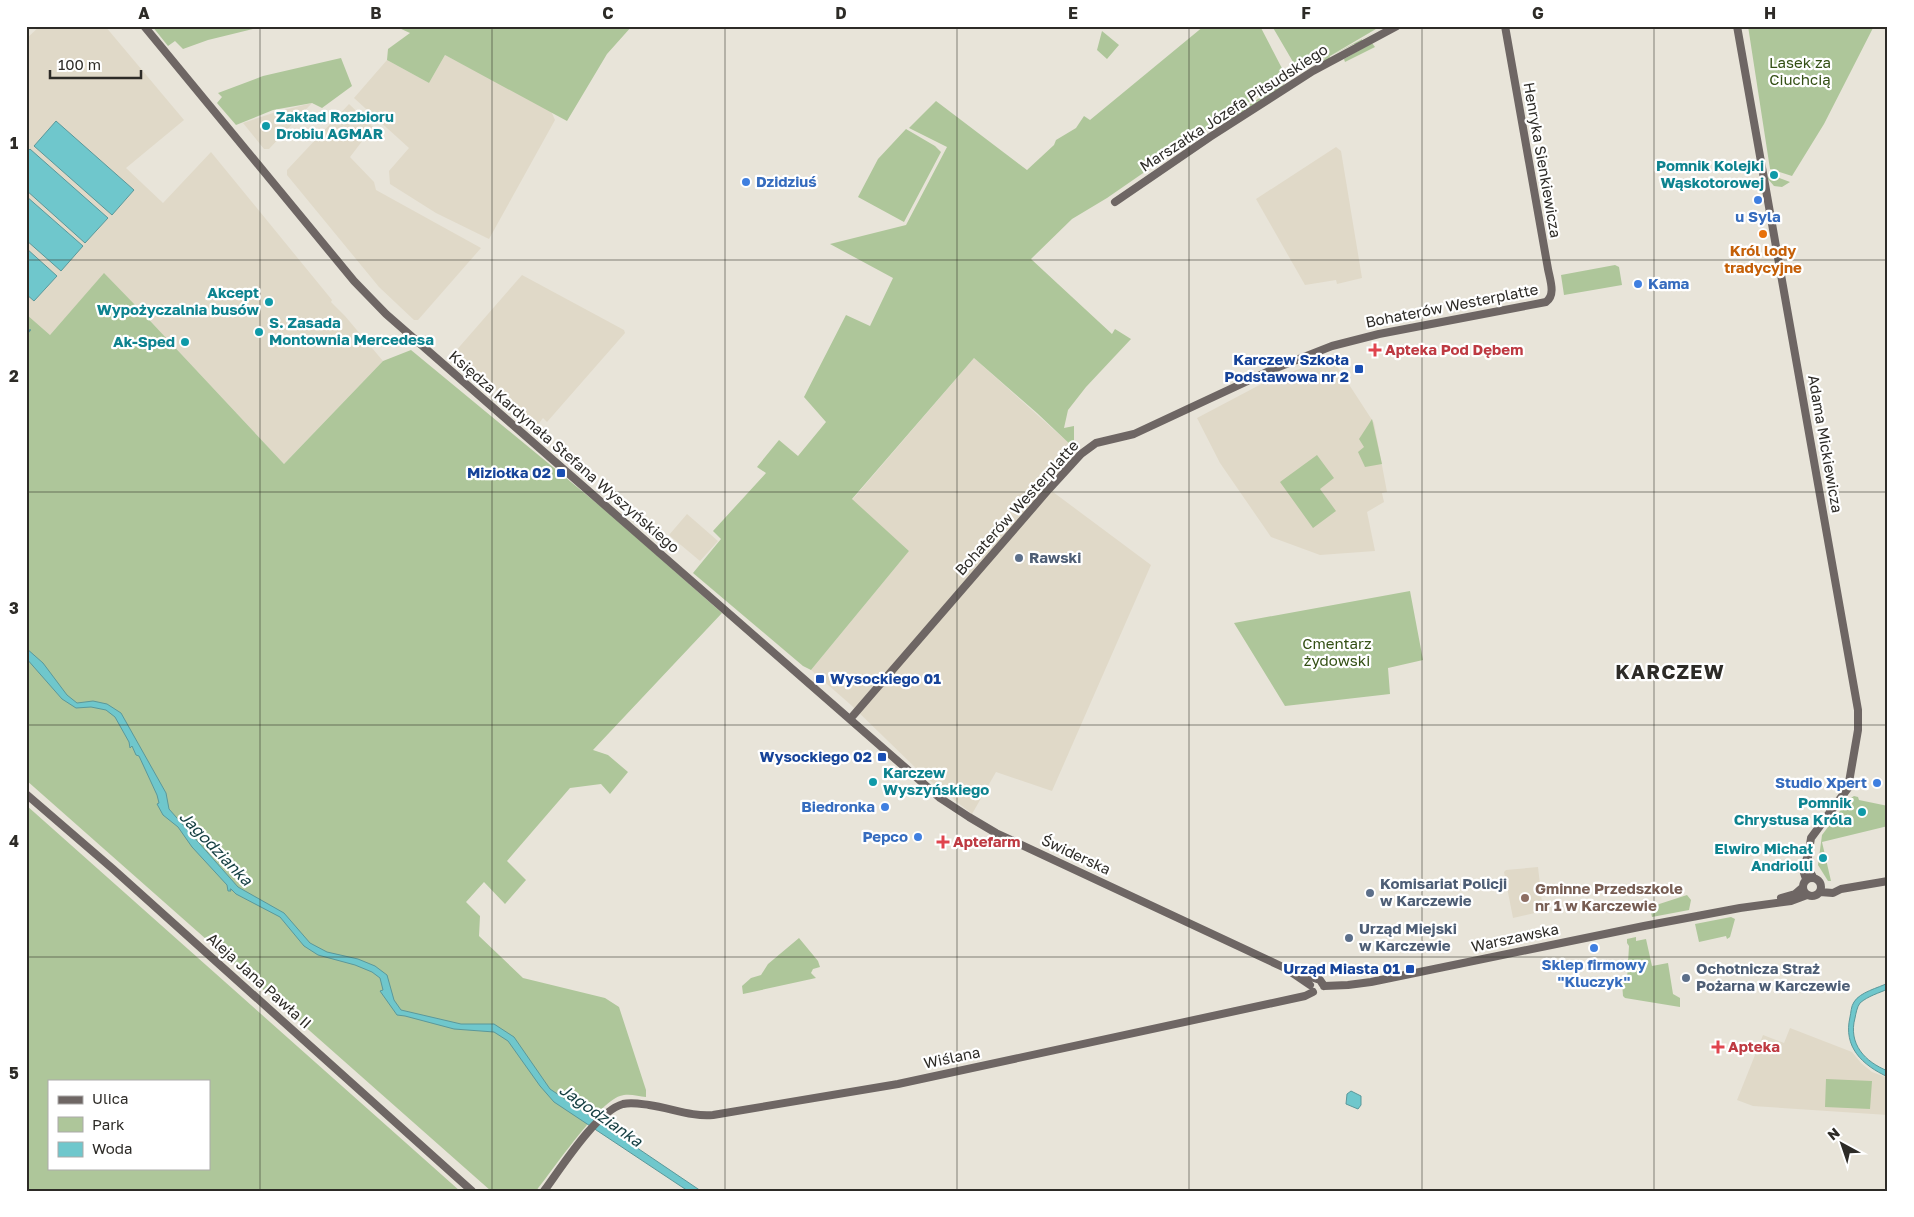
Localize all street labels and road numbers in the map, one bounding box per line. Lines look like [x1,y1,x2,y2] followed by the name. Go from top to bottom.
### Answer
[1136,40,1331,175] street label: Marszałka Józefa Piłsudskiego
[1520,81,1566,239] street label: Henryka Sienkiewicza
[1364,279,1540,331] street label: Bohaterów Westerplatte
[446,346,684,556] street label: Księdza Kardynała Stefana Wyszyńskiego
[1805,373,1847,514] street label: Adama Mickiewicza
[951,436,1082,579] street label: Bohaterów Westerplatte
[1039,830,1114,878] street label: Świderska
[1469,919,1560,955] street label: Warszawska
[204,929,316,1032] street label: Aleja Jana Pawła II
[922,1042,982,1072] street label: Wiślana

